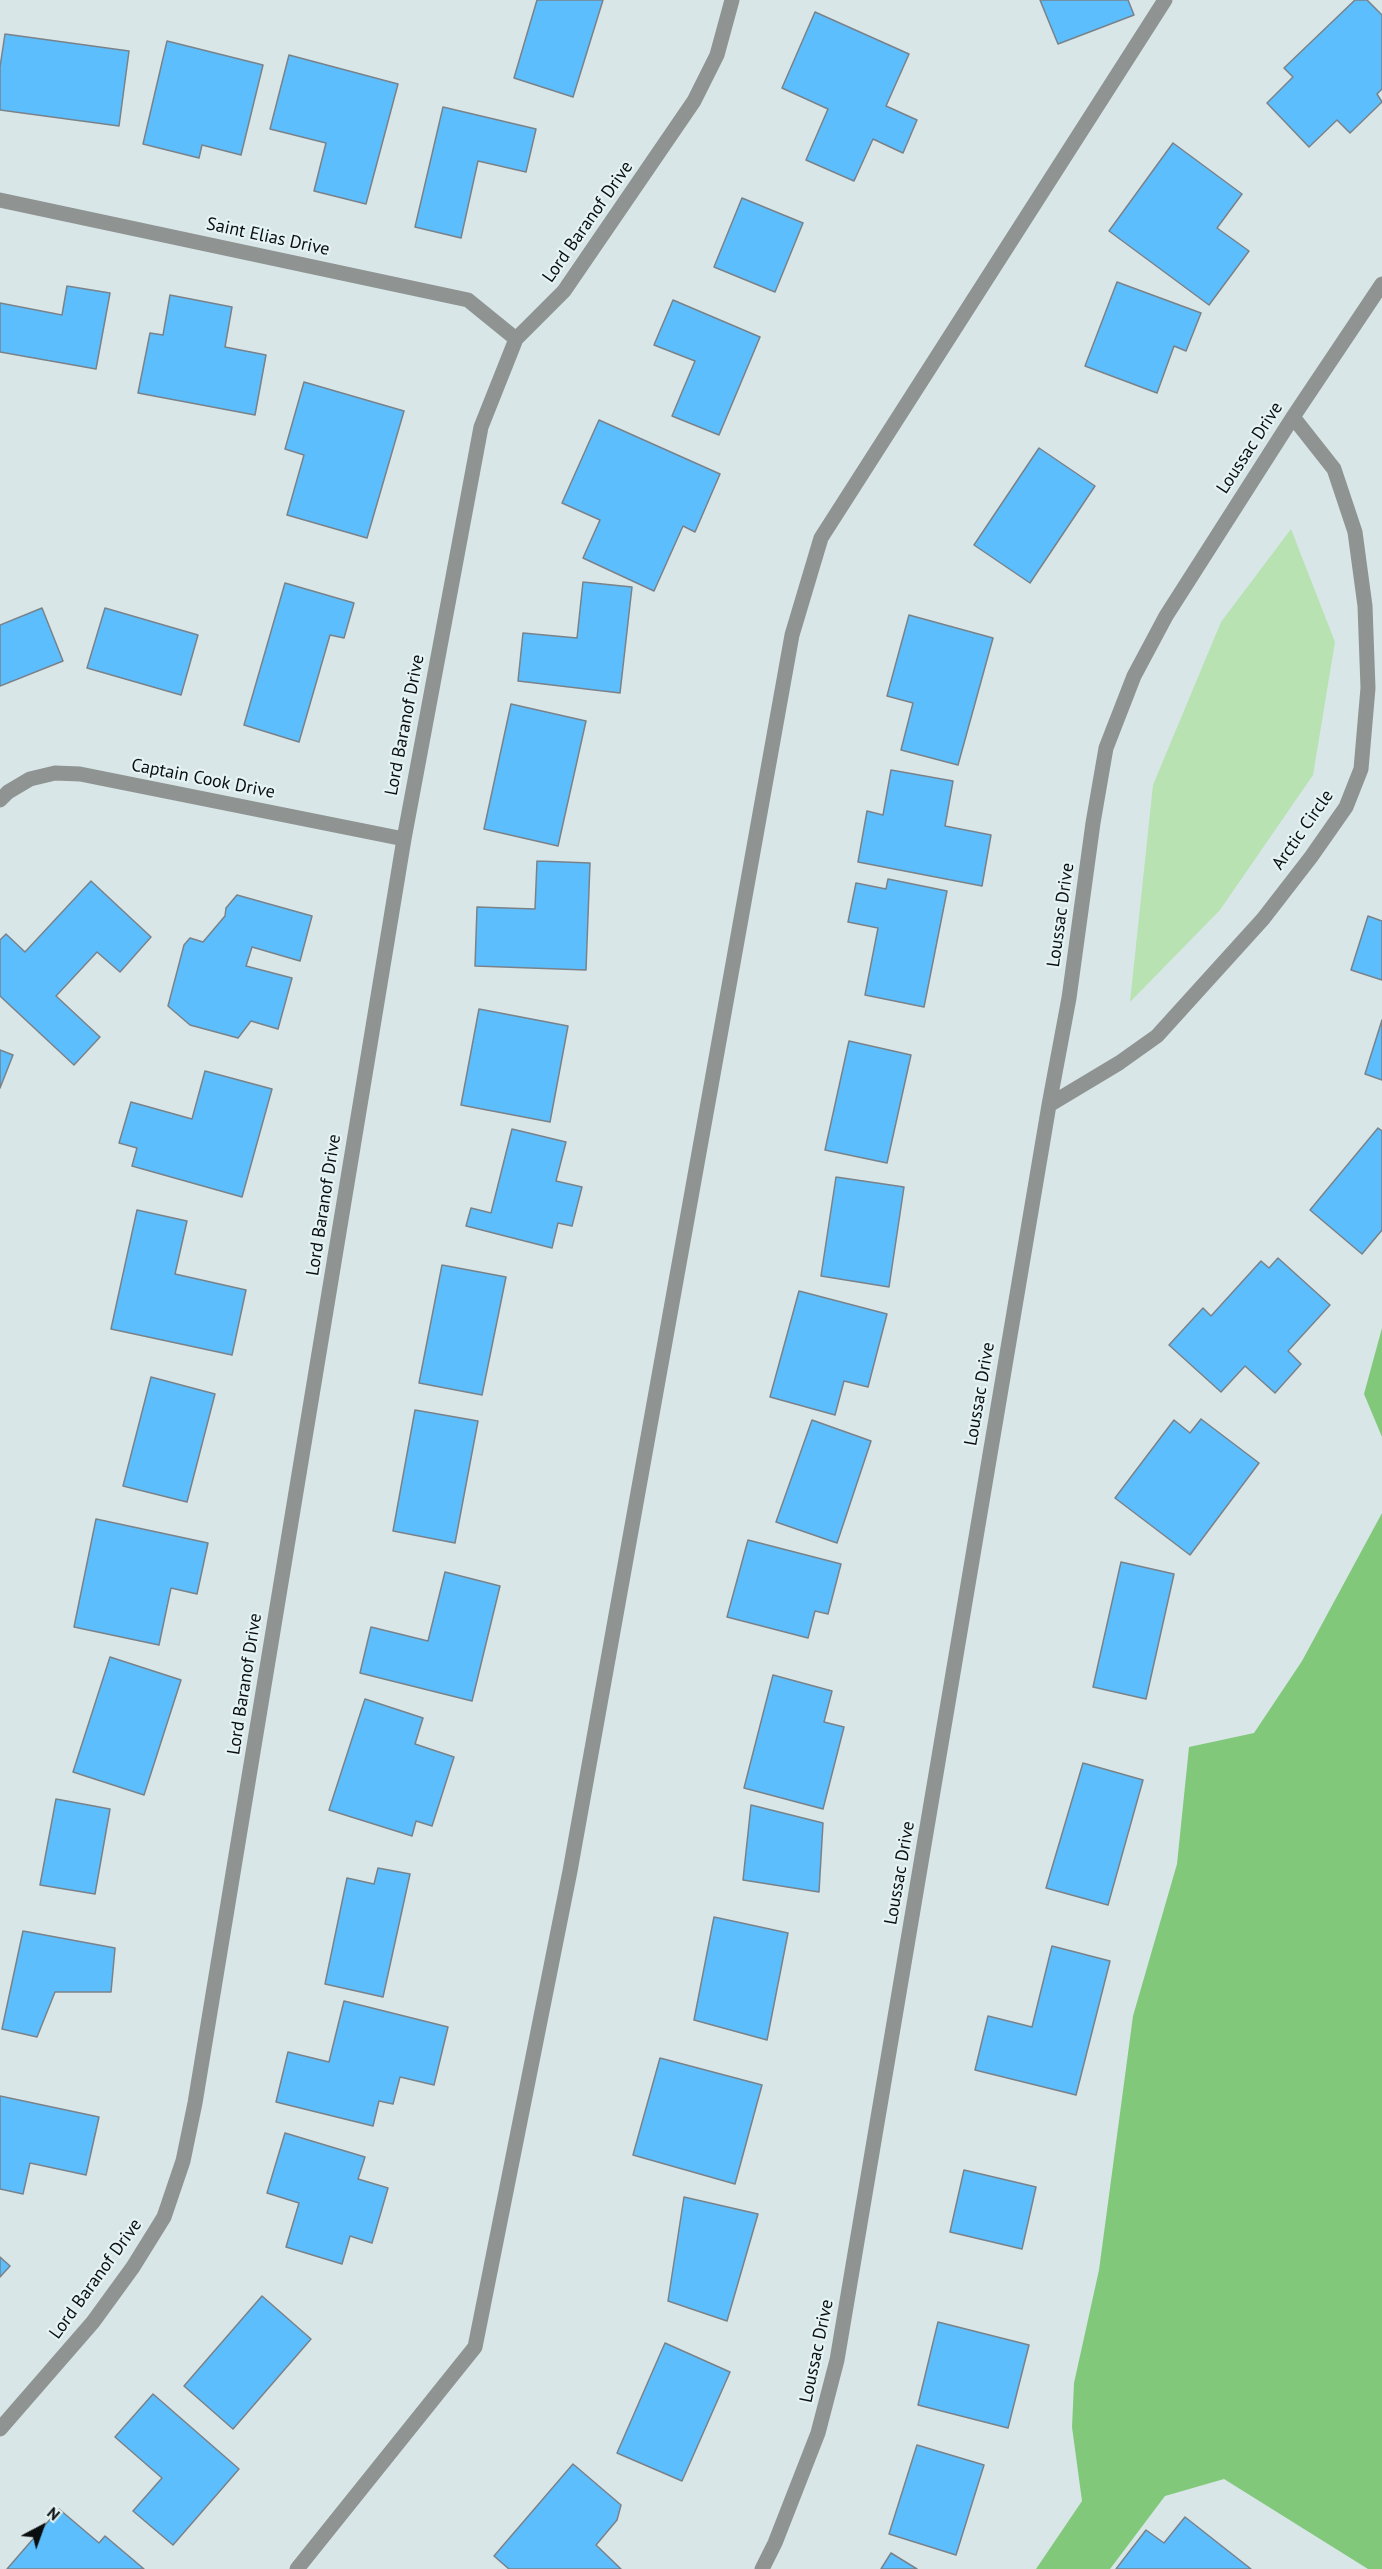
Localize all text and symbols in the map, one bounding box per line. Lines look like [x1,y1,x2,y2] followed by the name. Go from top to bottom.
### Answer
[538,157,638,287] street label: Lord Baranof Drive
[204,213,332,261] street label: Saint Elias Drive
[1212,398,1288,498] street label: Loussac Drive
[381,653,429,797] street label: Lord Baranof Drive
[129,754,277,804] street label: Captain Cook Drive
[1268,786,1338,874] street label: Arctic Circle
[1043,862,1079,968] street label: Loussac Drive
[302,1133,346,1277] street label: Lord Baranof Drive
[960,1340,1000,1448] street label: Loussac Drive
[223,1612,267,1756] street label: Lord Baranof Drive
[880,1819,920,1927] street label: Loussac Drive
[45,2215,147,2343] street label: Lord Baranof Drive
[796,2297,838,2405] street label: Loussac Drive
[12,2497,72,2557] north arrow
[43,2502,64,2524] text: N

